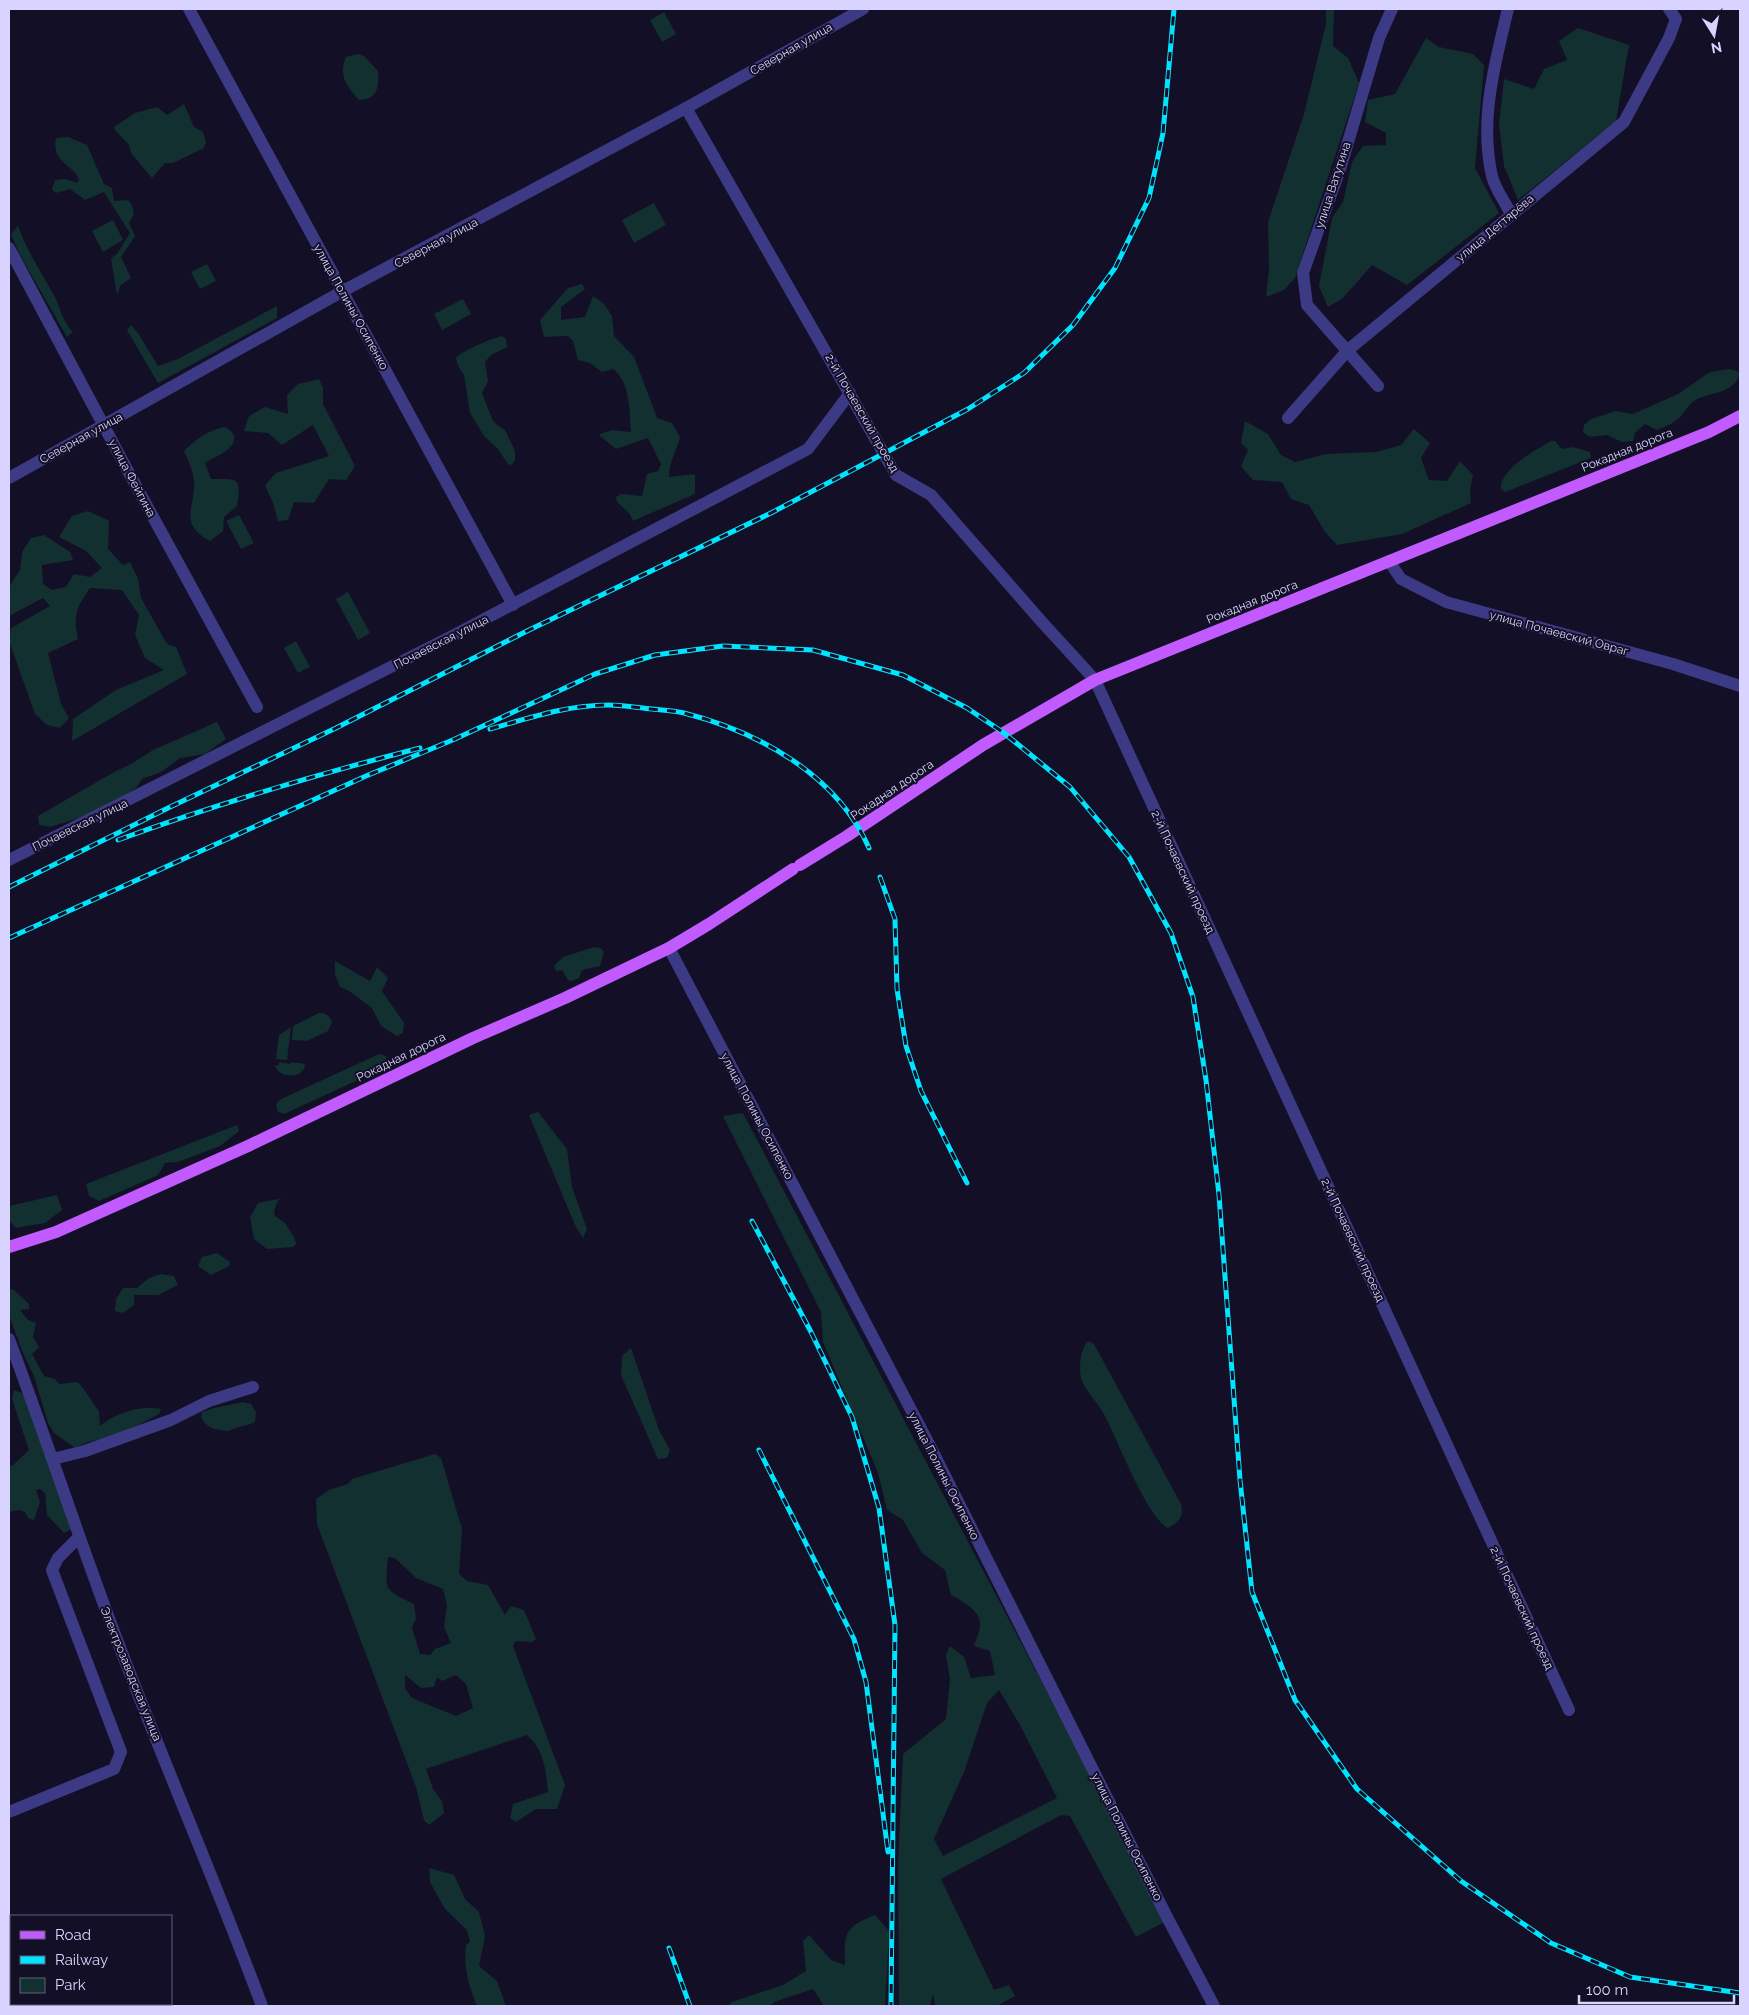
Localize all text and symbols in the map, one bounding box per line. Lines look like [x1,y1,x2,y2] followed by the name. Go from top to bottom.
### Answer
[1689,10,1739,60] north arrow
[747,20,835,78] street label: Северная улица
[1710,39,1723,57] text: N
[1312,140,1354,230] street label: улица Ватутина
[1453,191,1537,265] street label: улица Дегтярёва
[392,215,480,271] street label: Северная улица
[311,242,391,372] street label: улица Полины Осипенко
[822,351,902,475] street label: 2-й Почаевский проезд
[37,409,125,467] street label: Северная улица
[1579,425,1675,475] street label: Рокадная дорога
[106,437,158,519] street label: улица Фейгина
[1204,577,1300,627] street label: Рокадная дорога
[1488,608,1630,658] street label: улица Почаевский Овраг
[391,612,491,672] street label: Почаевская улица
[848,757,936,823] street label: Рокадная дорога
[30,796,130,854] street label: Почаевская улица
[1148,808,1218,936] street label: 2-й Почаевский проезд
[354,1029,448,1085] street label: Рокадная дорога
[718,1050,796,1182] street label: улица Полины Осипенко
[1318,1176,1388,1304] street label: 2-й Почаевский проезд
[906,1410,982,1542] street label: улица Полины Осипенко
[1487,1544,1557,1672] street label: 2-й Почаевский проезд
[98,1605,164,1743] street label: Электрозаводская улица
[1089,1771,1165,1903] street label: улица Полины Осипенко
[10,1915,172,2005] legend
[55,1926,91,1944] text: Road
[55,1951,108,1969] text: Railway
[1579,1972,1734,2004] scale bar
[55,1976,86,1994] text: Park
[1586,1981,1628,1999] text: 100 m

